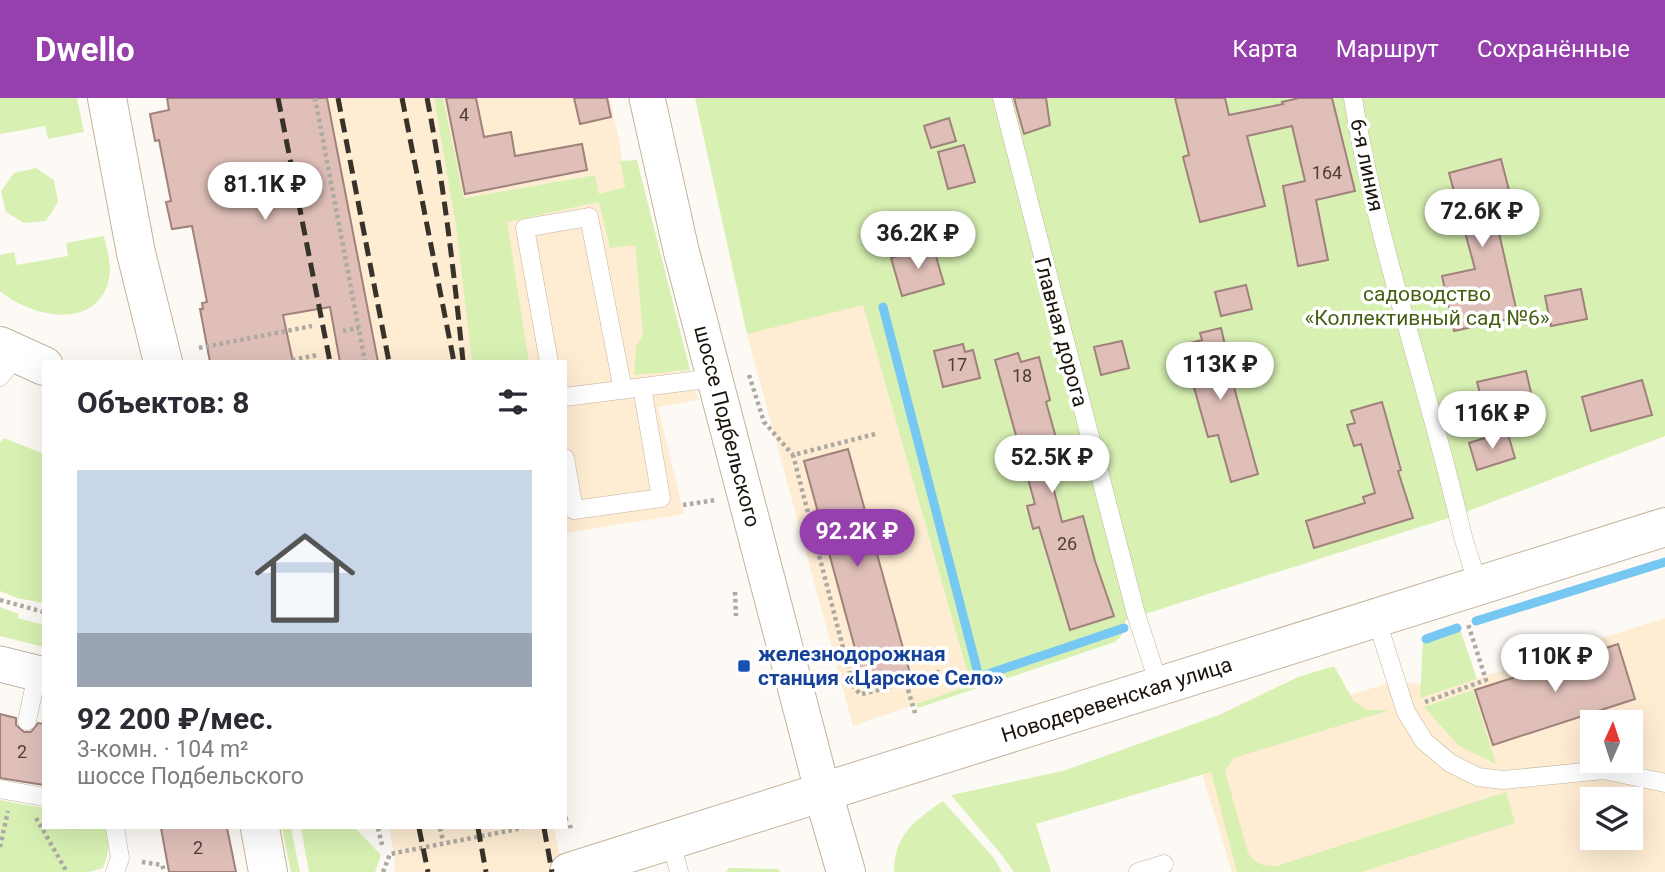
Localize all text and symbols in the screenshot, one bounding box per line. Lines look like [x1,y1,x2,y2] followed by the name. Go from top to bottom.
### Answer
[35,30,135,69] text: Dwello
[1232,35,1298,63] text: Карта
[1336,35,1439,63] text: Маршрут
[1477,35,1630,63] text: Сохранённые
[459,104,469,125] house number: 4
[1345,116,1389,214] street label: 6-я линия
[200,162,330,222] pin: 81.1K ₽
[1312,162,1342,183] house number: 164
[224,171,306,198] text: 81.1K ₽
[1417,190,1547,249] pin: 72.6K ₽
[1441,198,1523,225] text: 72.6K ₽
[853,212,983,271] pin: 36.2K ₽
[877,220,959,247] text: 36.2K ₽
[1030,255,1092,409] street label: Главная дорога
[1304,282,1550,330] park label: садоводство «Коллективный сад №6»
[689,323,765,530] street label: шоссе Подбельского
[1163,342,1277,402] pin: 113K ₽
[1182,351,1258,378] text: 113K ₽
[947,354,967,375] house number: 17
[1012,365,1032,386] house number: 18
[494,383,532,421] icon: filters
[77,385,249,420] text: Объектов: 8
[1435,392,1549,451] pin: 116K ₽
[1454,400,1530,427] text: 116K ₽
[987,436,1117,495] pin: 52.5K ₽
[1011,444,1093,471] text: 52.5K ₽
[792,510,922,569] pin: 92.2K ₽
[242,515,368,641] icon: home
[816,518,898,545] text: 92.2K ₽
[1057,533,1077,554] house number: 26
[1498,634,1612,694] pin: 110K ₽
[758,642,1004,690] place label: железнодорожная станция «Царское Село»
[1517,643,1593,670] text: 110K ₽
[998,652,1235,747] street label: Новодеревенская улица
[736,658,752,674] marker: железнодорожная станция «Царское Село»
[77,701,274,736] text: 92 200 ₽/мес.
[1580,710,1643,774] north arrow
[1580,710,1643,850] map controls
[77,736,249,763] text: 3-комн. · 104 m²
[17,741,27,762] house number: 2
[77,763,304,790] text: шоссе Подбельского
[1580,787,1643,850] button: layers
[193,837,203,858] house number: 2

